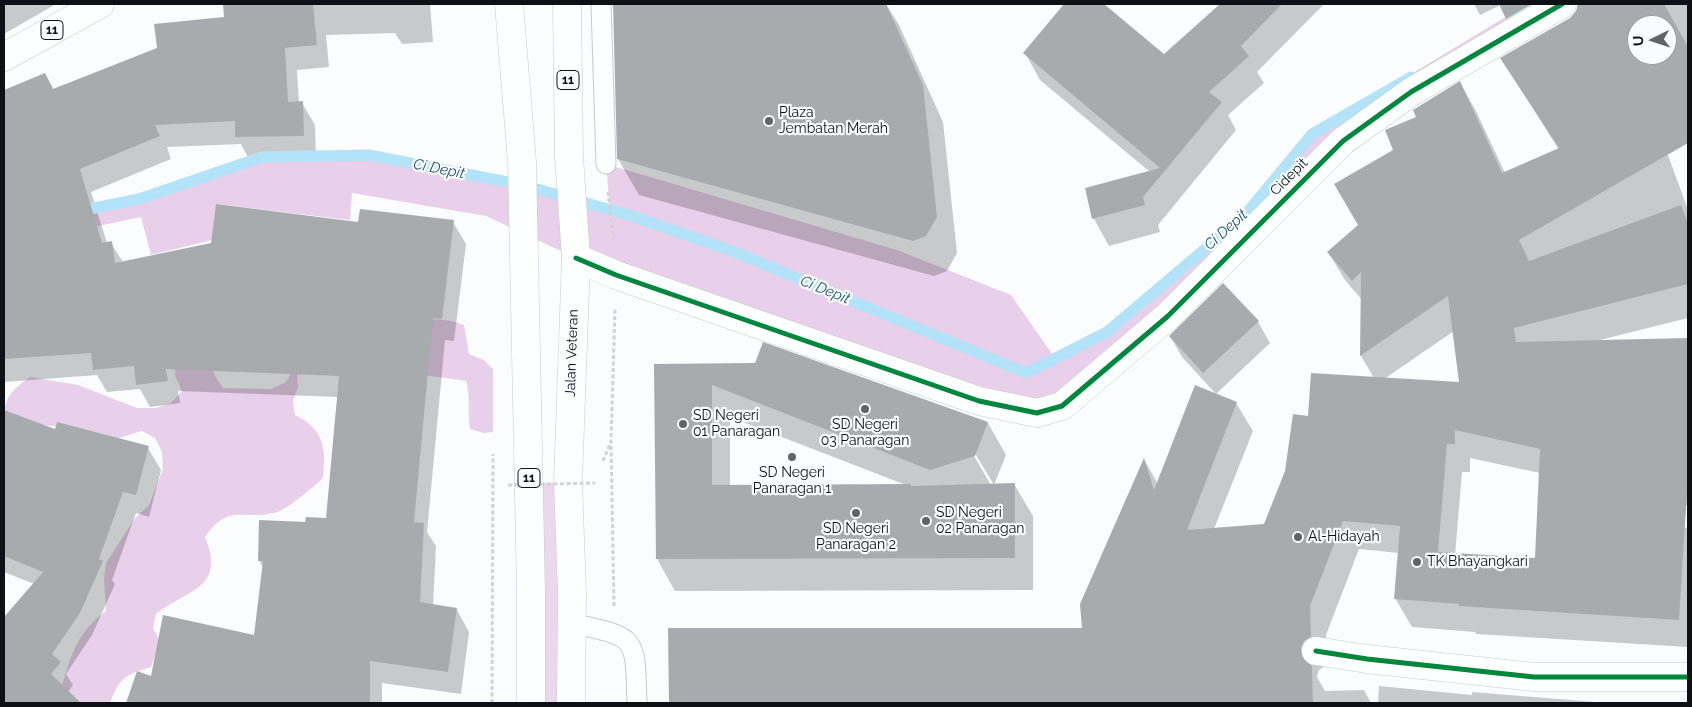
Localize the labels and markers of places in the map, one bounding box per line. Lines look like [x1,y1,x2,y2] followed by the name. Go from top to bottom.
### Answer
[779,105,888,138] place label: Plaza Jembatan Merah
[763,115,775,127] marker: Plaza Jembatan Merah
[859,403,871,415] marker: SD Negeri 03 Panaragan
[693,408,780,441] place label: SD Negeri 01 Panaragan
[821,417,909,450] place label: SD Negeri 03 Panaragan
[677,418,689,430] marker: SD Negeri 01 Panaragan
[786,451,798,463] marker: SD Negeri Panaragan 1
[753,465,831,498] place label: SD Negeri Panaragan 1
[936,505,1024,538] place label: SD Negeri 02 Panaragan
[850,507,862,519] marker: SD Negeri Panaragan 2
[920,515,932,527] marker: SD Negeri 02 Panaragan
[816,521,896,554] place label: SD Negeri Panaragan 2
[1308,529,1380,545] place label: Al-Hidayah
[1292,531,1304,543] marker: Al-Hidayah
[1427,554,1528,570] place label: TK Bhayangkari
[1411,556,1423,568] marker: TK Bhayangkari

